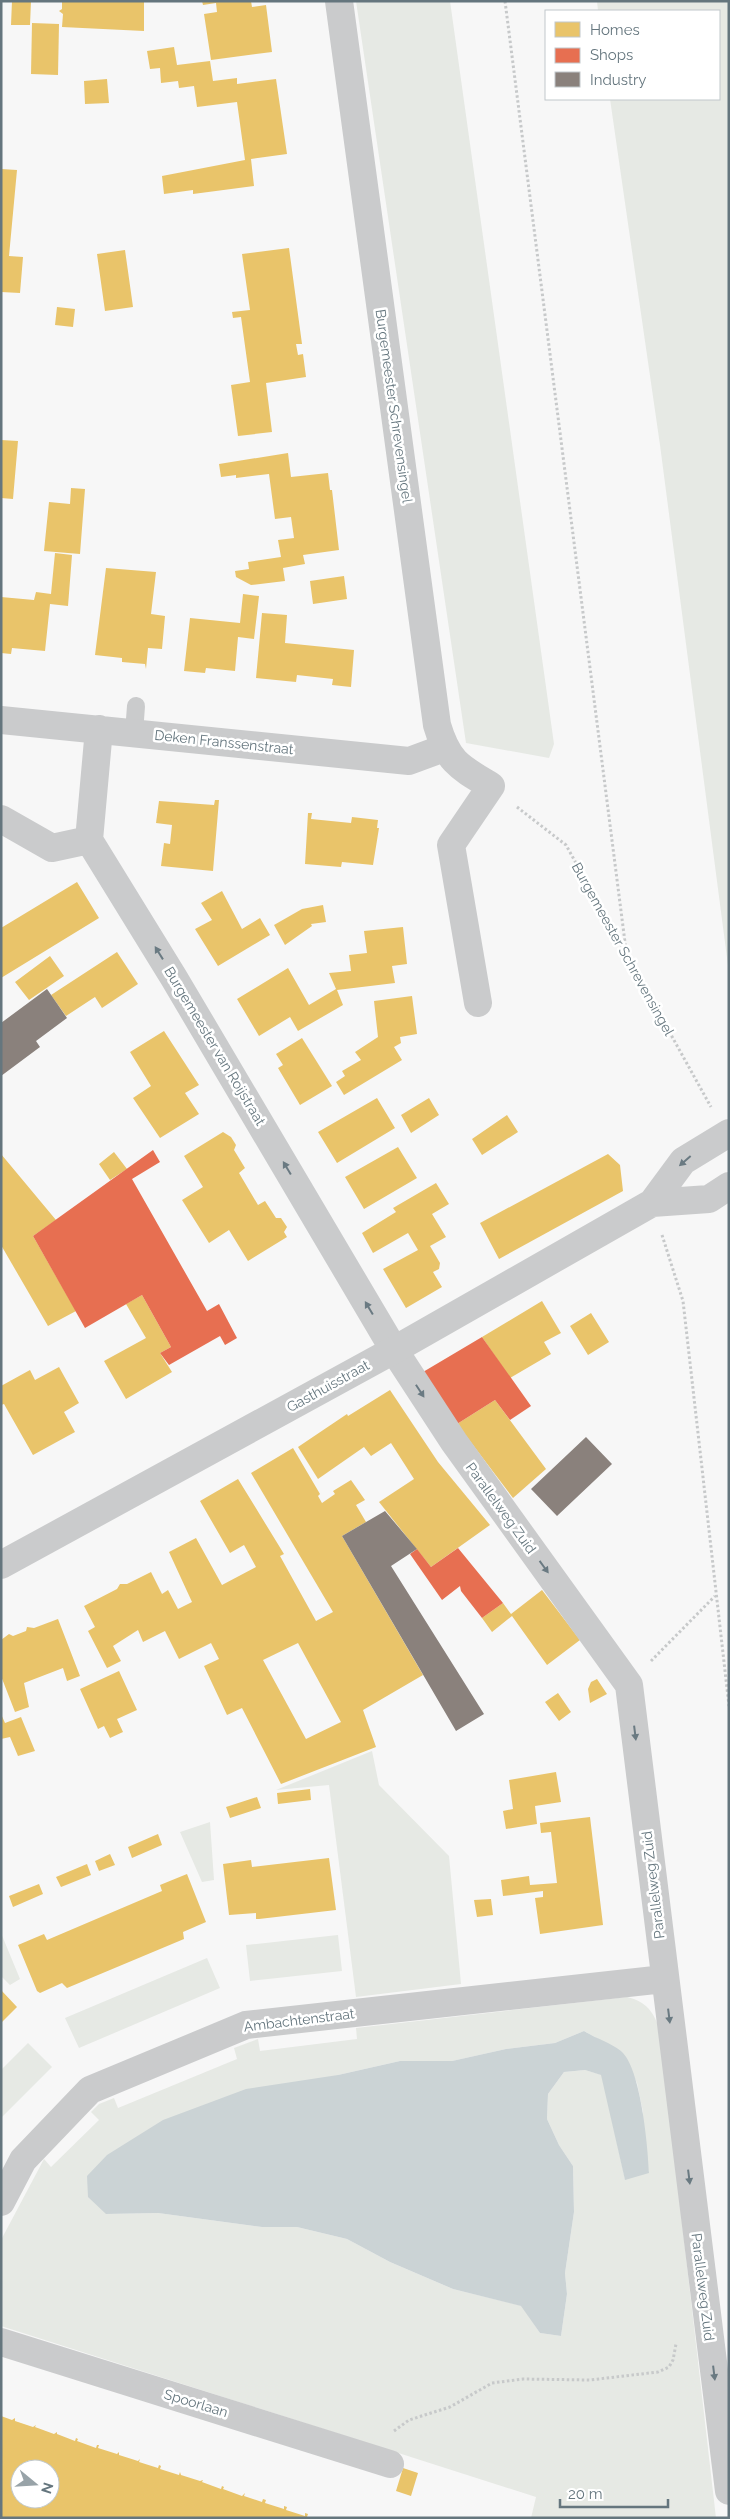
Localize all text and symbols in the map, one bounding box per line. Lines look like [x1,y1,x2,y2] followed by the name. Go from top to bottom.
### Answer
[545,10,720,100] legend
[590,21,640,39] text: Homes
[590,46,633,64] text: Shops
[590,71,646,89] text: Industry
[372,308,416,504] street label: Burgemeester Schrevensingel
[154,727,295,757] street label: Deken Franssenstraat
[569,860,677,1039] street label: Burgemeester Schrevensingel
[154,946,163,959] one-way arrow
[161,964,269,1128] street label: Burgemeester van Roijstraat
[680,1155,692,1167] one-way arrow
[282,1161,291,1174] one-way arrow
[365,1301,374,1314] one-way arrow
[284,1357,372,1415] street label: Gasthuisstraat
[416,1384,425,1397] one-way arrow
[463,1459,539,1557] street label: Parallelweg Zuid
[539,1560,549,1574] one-way arrow
[631,1725,639,1741] one-way arrow
[638,1830,668,1940] street label: Parallelweg Zuid
[243,2005,356,2035] street label: Ambachtenstraat
[665,2008,673,2024] one-way arrow
[685,2169,693,2185] one-way arrow
[688,2232,718,2342] street label: Parallelweg Zuid
[710,2365,718,2381] one-way arrow
[162,2386,230,2420] street label: Spoorlaan
[10,2459,60,2509] north arrow
[560,2476,668,2508] scale bar
[38,2480,57,2496] text: N
[568,2485,603,2503] text: 20 m

